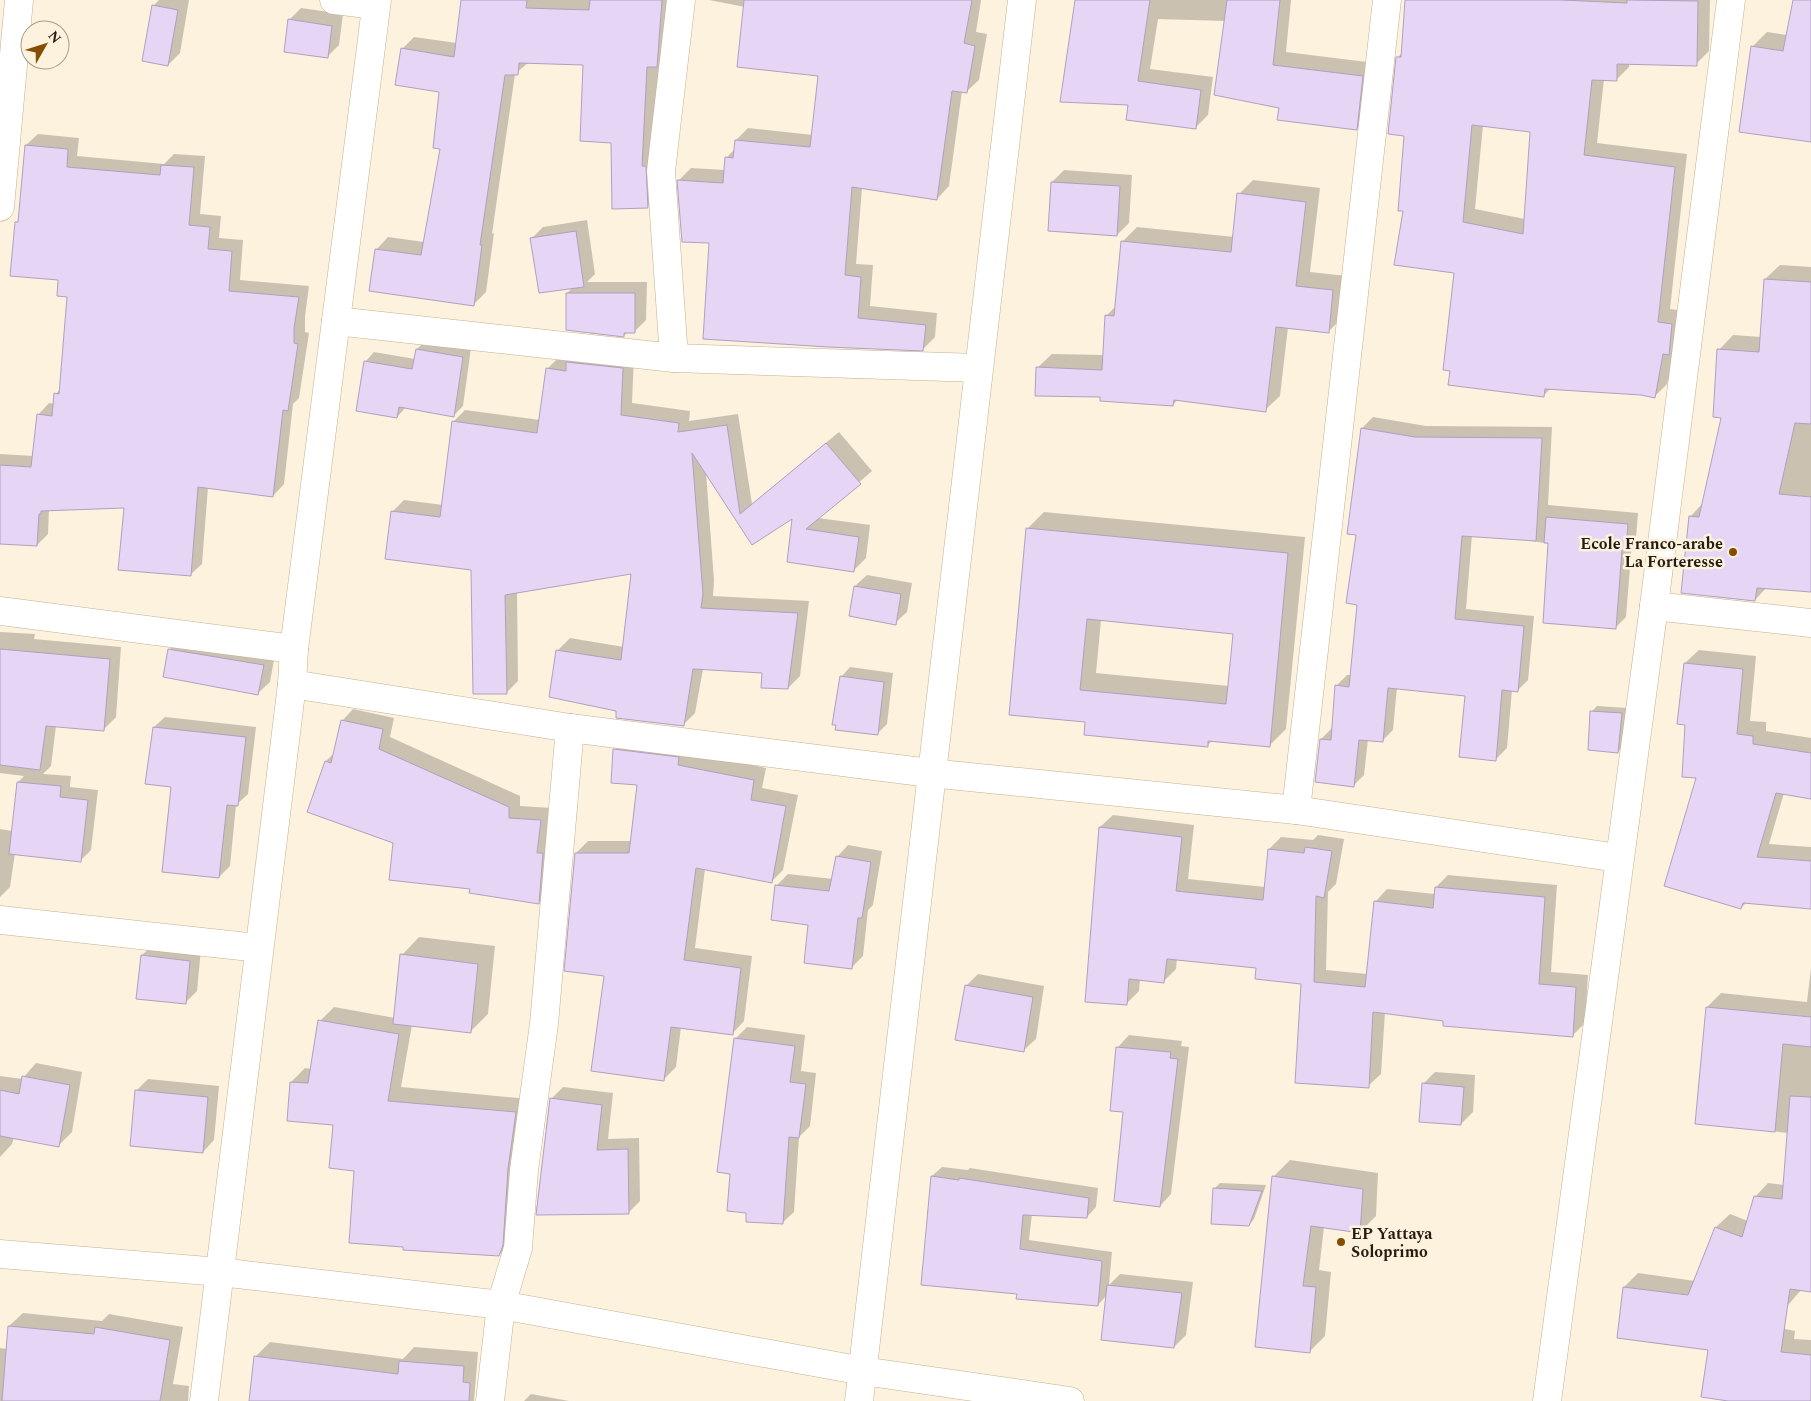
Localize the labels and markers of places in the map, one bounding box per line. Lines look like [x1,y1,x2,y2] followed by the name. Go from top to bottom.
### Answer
[1580,532,1723,574] place label: Ecole Franco-arabe La Forteresse
[1727,546,1739,558] marker: Ecole Franco-arabe La Forteresse
[1351,1222,1433,1264] place label: EP Yattaya Soloprimo
[1335,1236,1347,1248] marker: EP Yattaya Soloprimo

